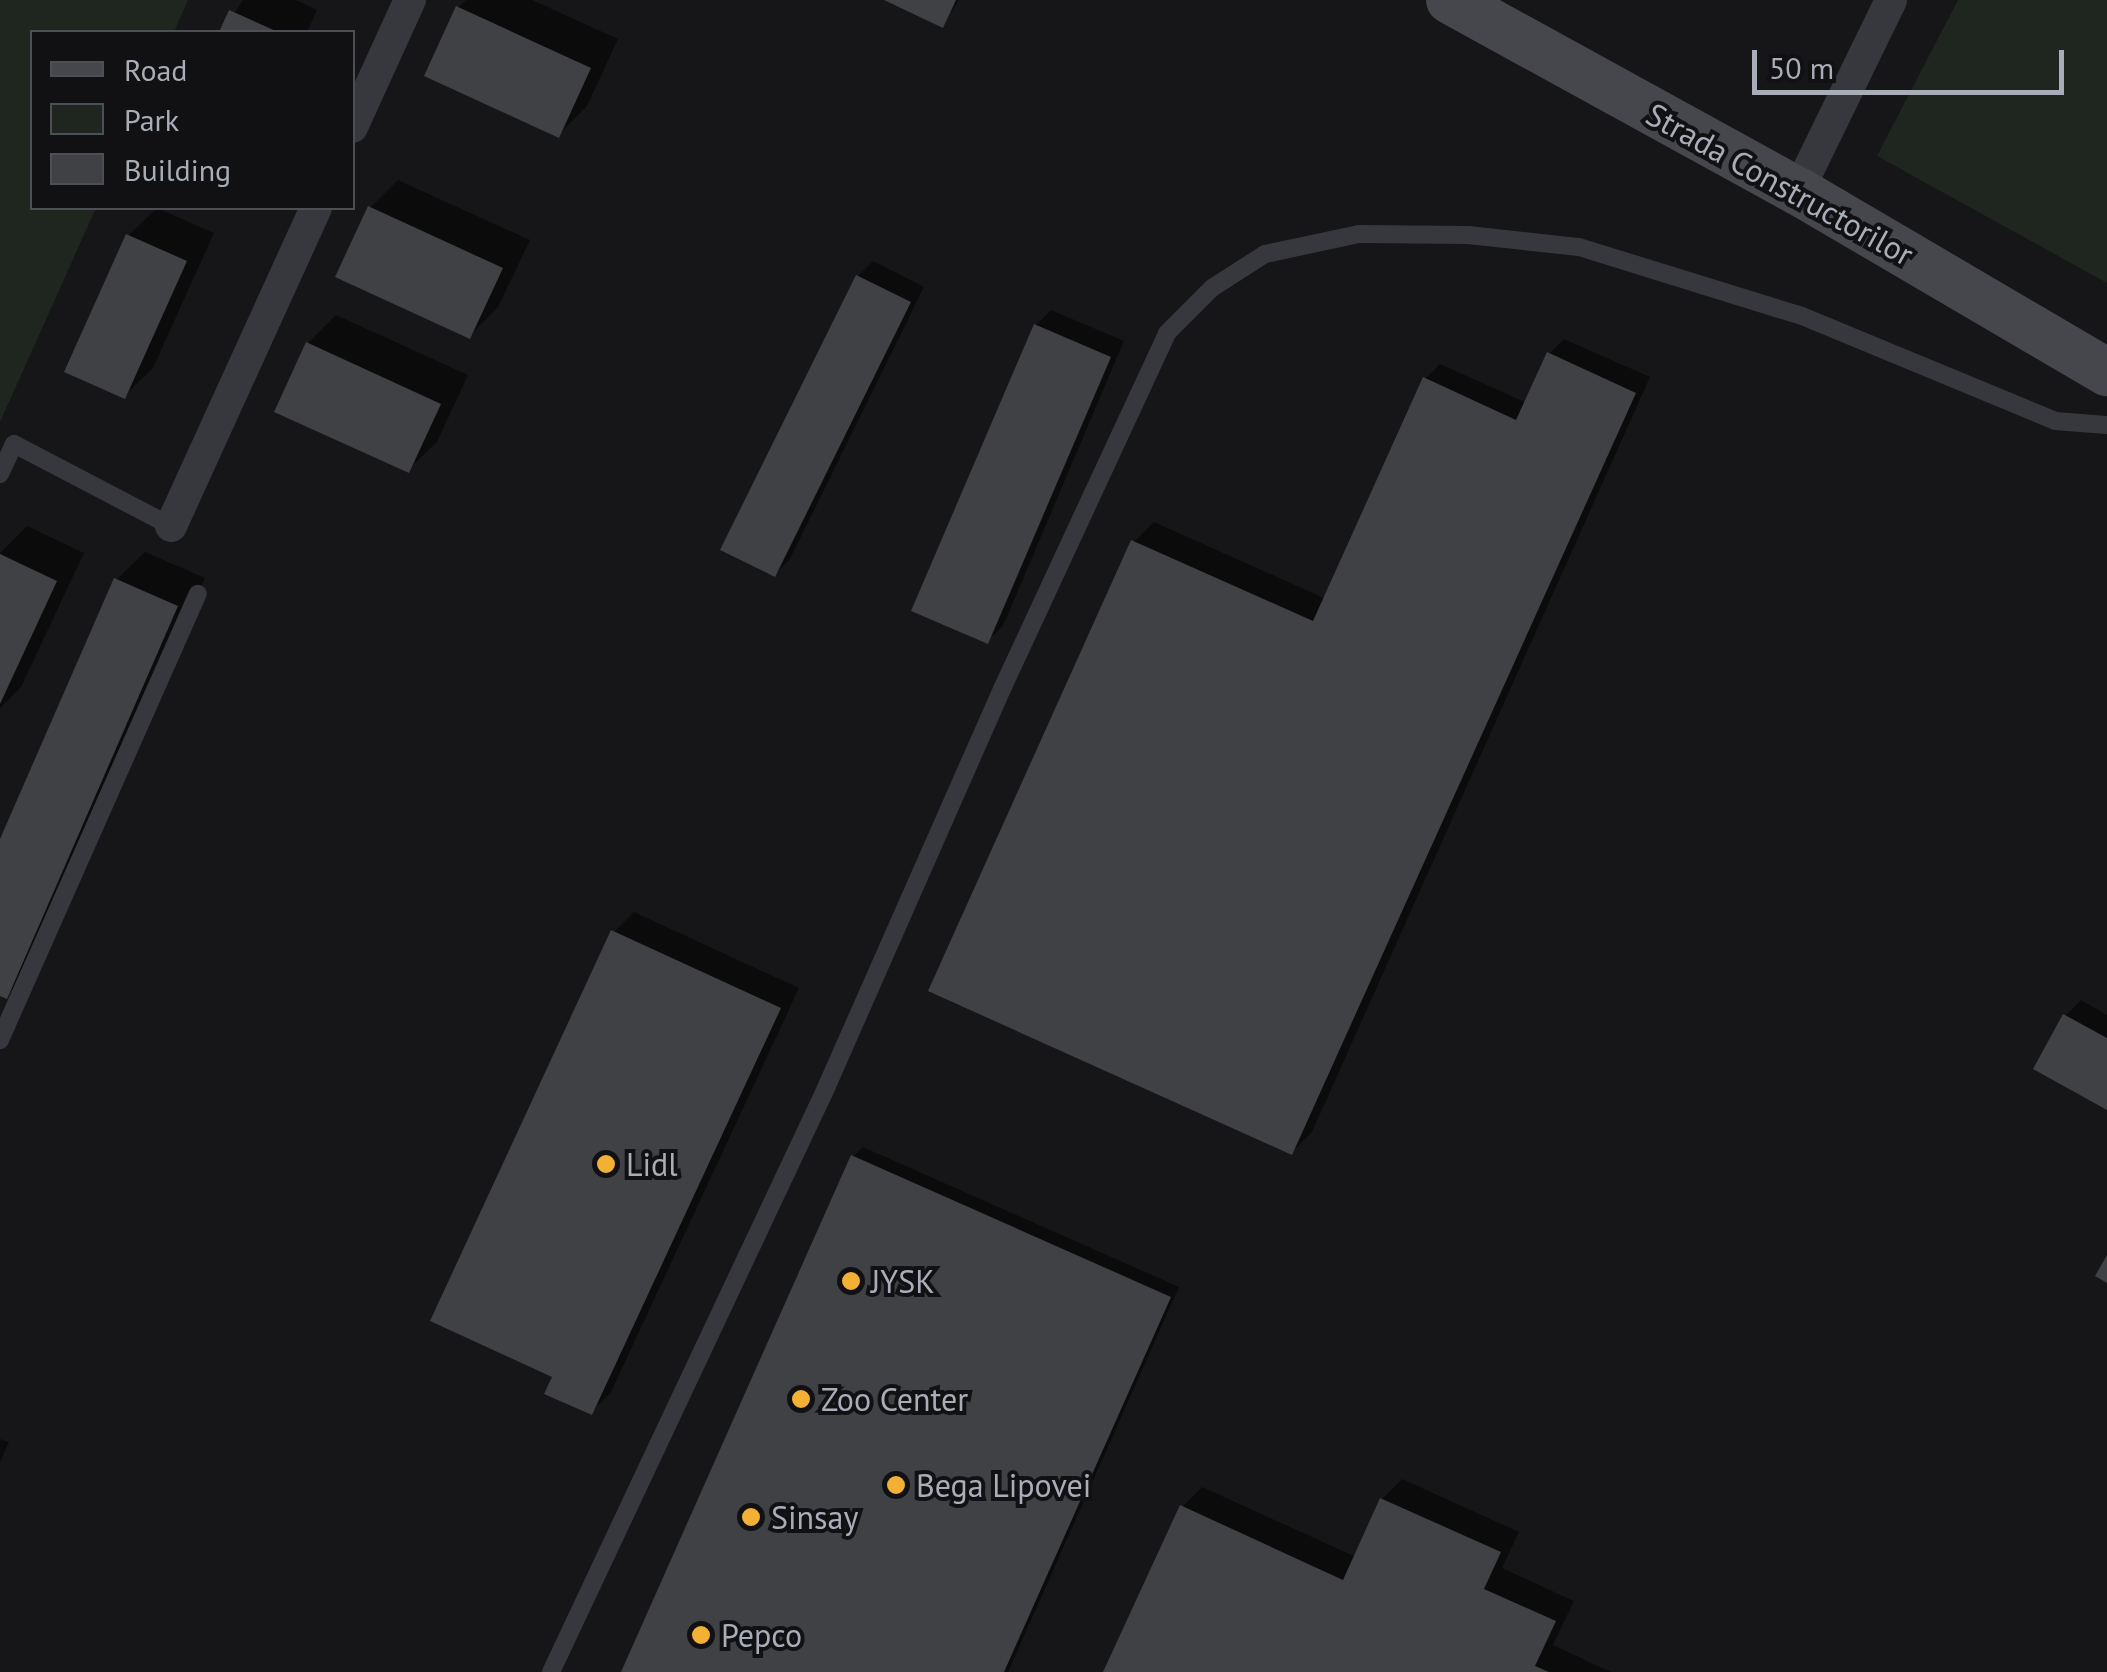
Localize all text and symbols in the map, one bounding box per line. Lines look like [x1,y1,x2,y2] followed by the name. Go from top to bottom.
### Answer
[30,30,355,210] legend
[1757,30,2070,92] scale bar
[1769,48,1834,87] text: 50 m
[124,50,188,89] text: Road
[1640,95,1920,273] street label: Strada Constructorilor
[124,100,179,139] text: Park
[124,150,231,189] text: Building
[626,1145,678,1183] place label: Lidl
[595,1153,617,1175] marker: Lidl
[871,1262,935,1300] place label: JYSK
[840,1270,862,1292] marker: JYSK
[821,1380,968,1418] place label: Zoo Center
[790,1388,812,1410] marker: Zoo Center
[916,1466,1091,1504] place label: Bega Lipovei
[885,1474,907,1496] marker: Bega Lipovei
[771,1498,858,1536] place label: Sinsay
[740,1506,762,1528] marker: Sinsay
[721,1616,802,1654] place label: Pepco
[690,1624,712,1646] marker: Pepco

